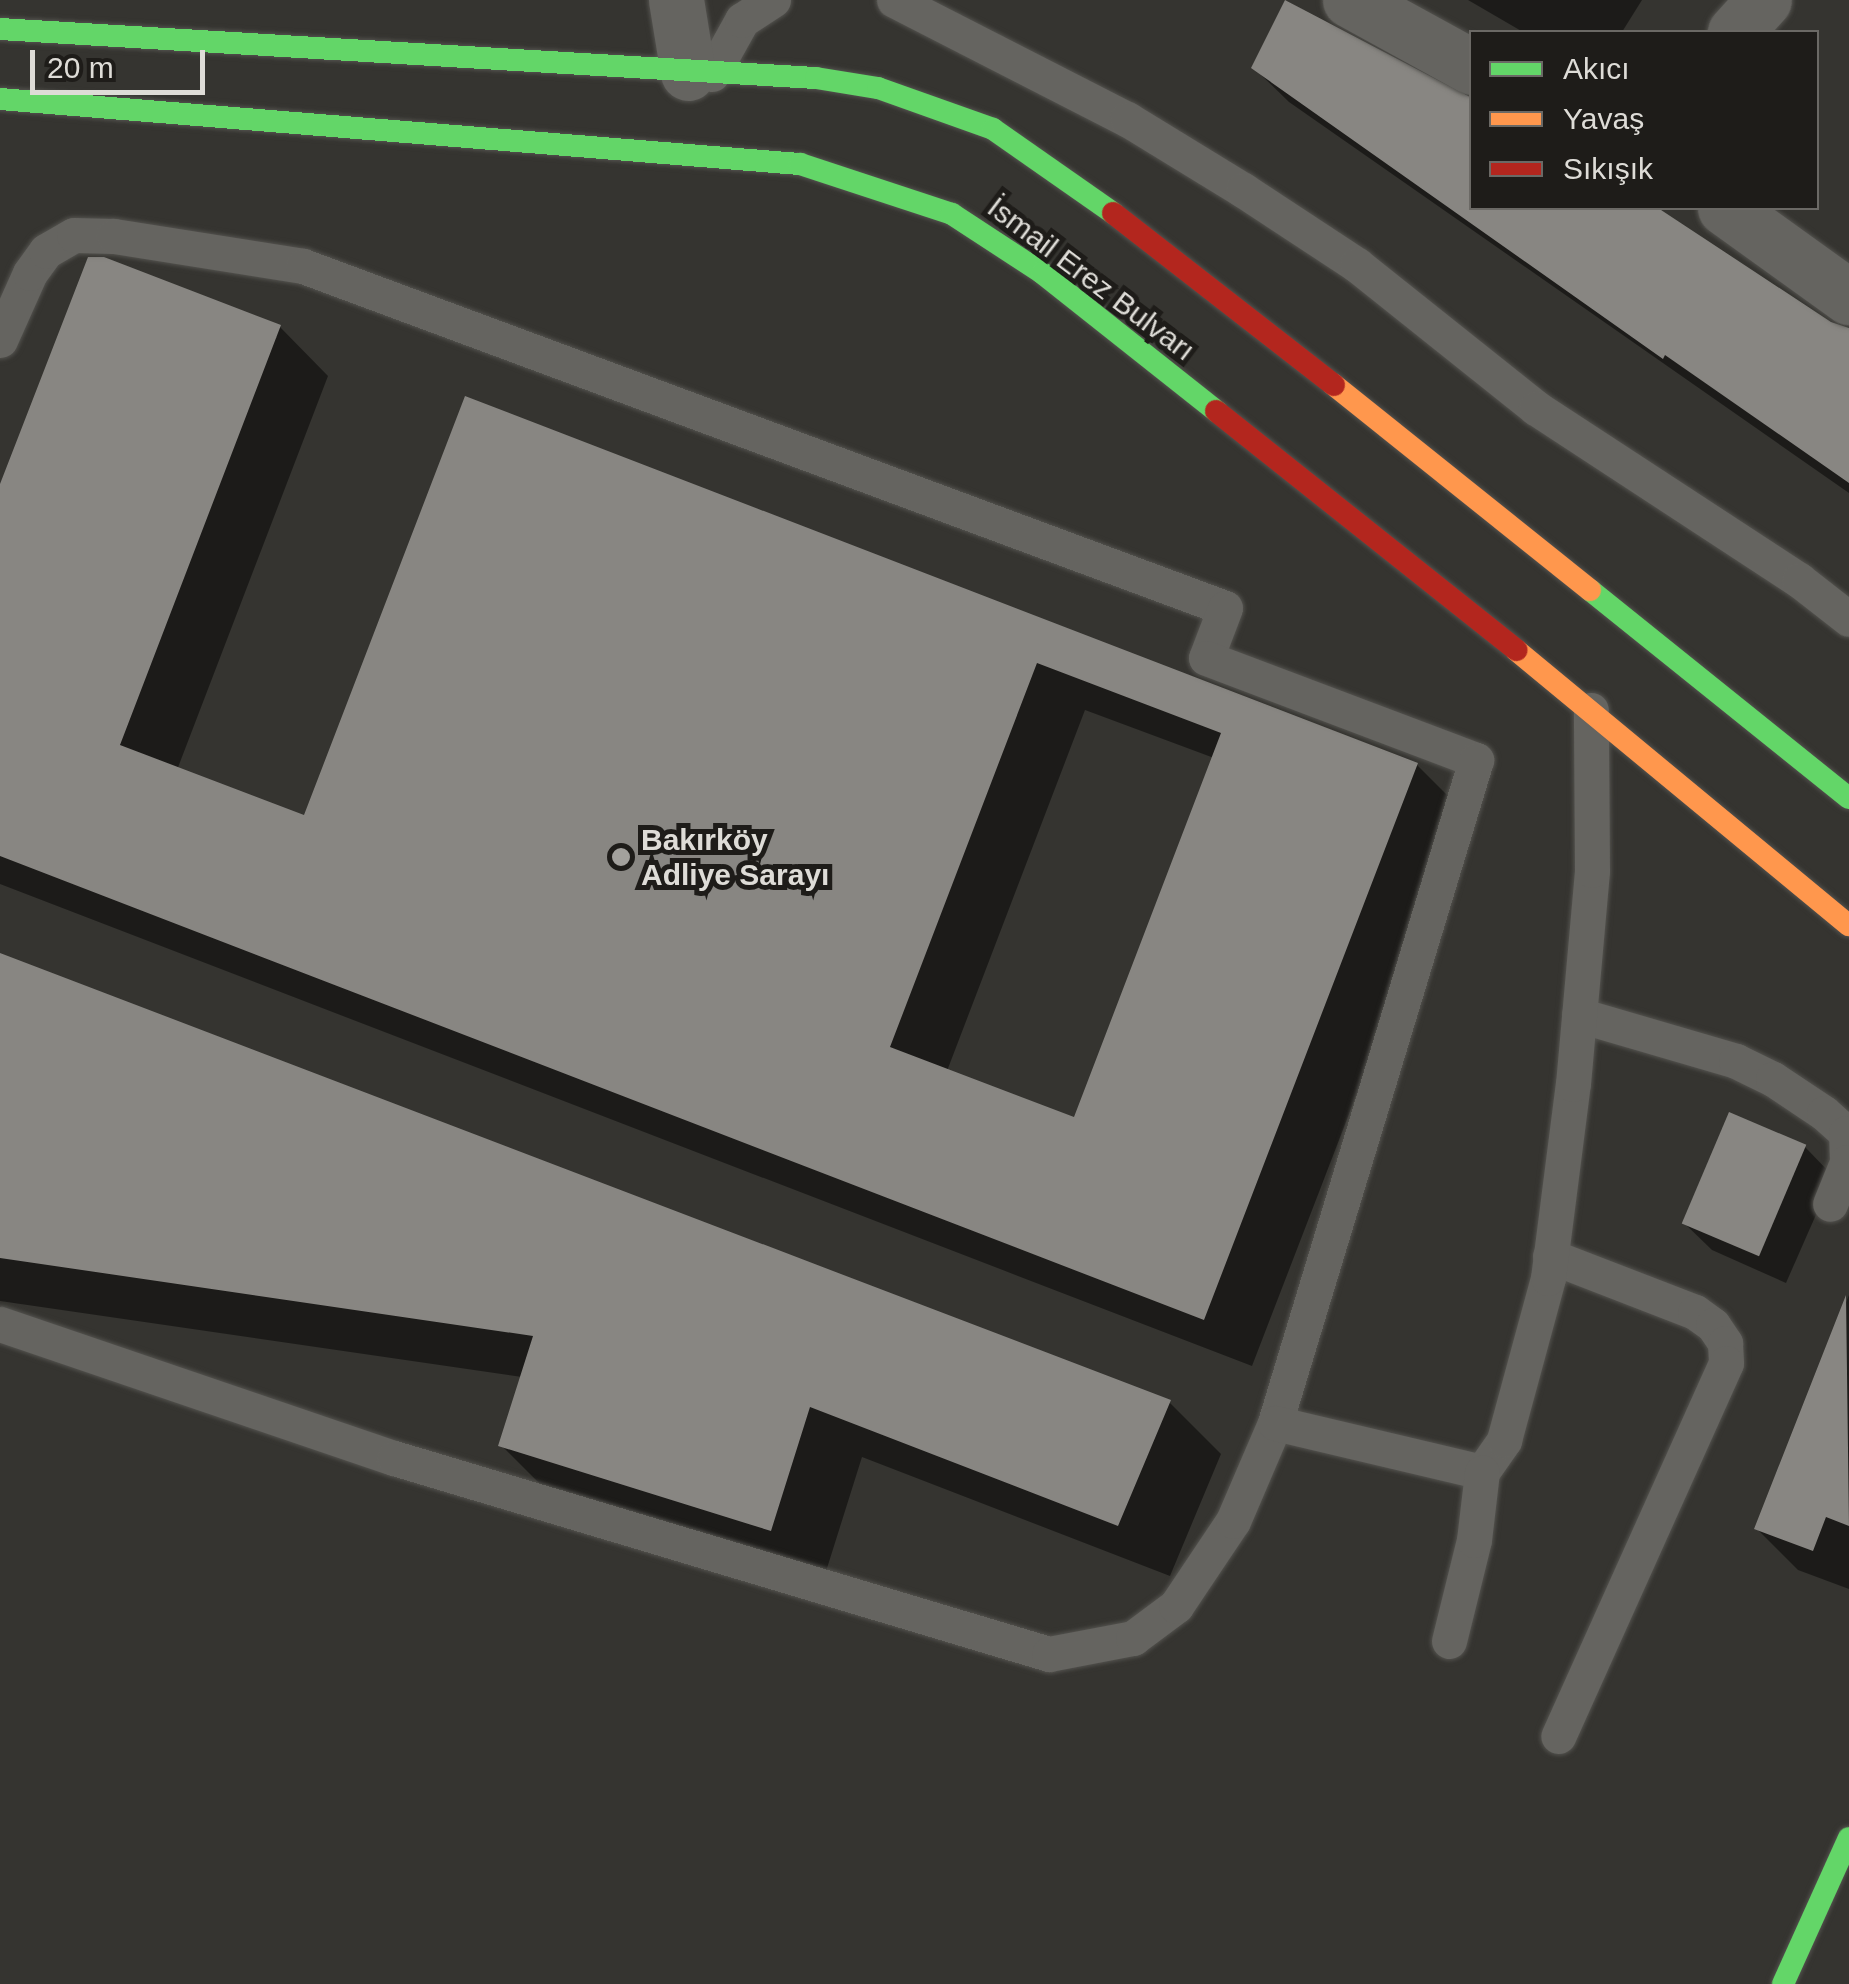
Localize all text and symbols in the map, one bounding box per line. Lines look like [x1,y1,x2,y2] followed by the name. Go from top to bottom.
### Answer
[35,30,210,92] scale bar
[1469,30,1819,210] legend
[47,51,114,84] text: 20 m
[1563,52,1630,85] text: Akıcı
[1563,102,1644,135] text: Yavaş
[1563,152,1653,185] text: Sıkışık
[980,189,1202,369] street label: İsmail Erez Bulvarı
[641,822,829,892] place label: Bakırköy Adliye Sarayı
[610,846,632,868] marker: Bakırköy Adliye Sarayı

